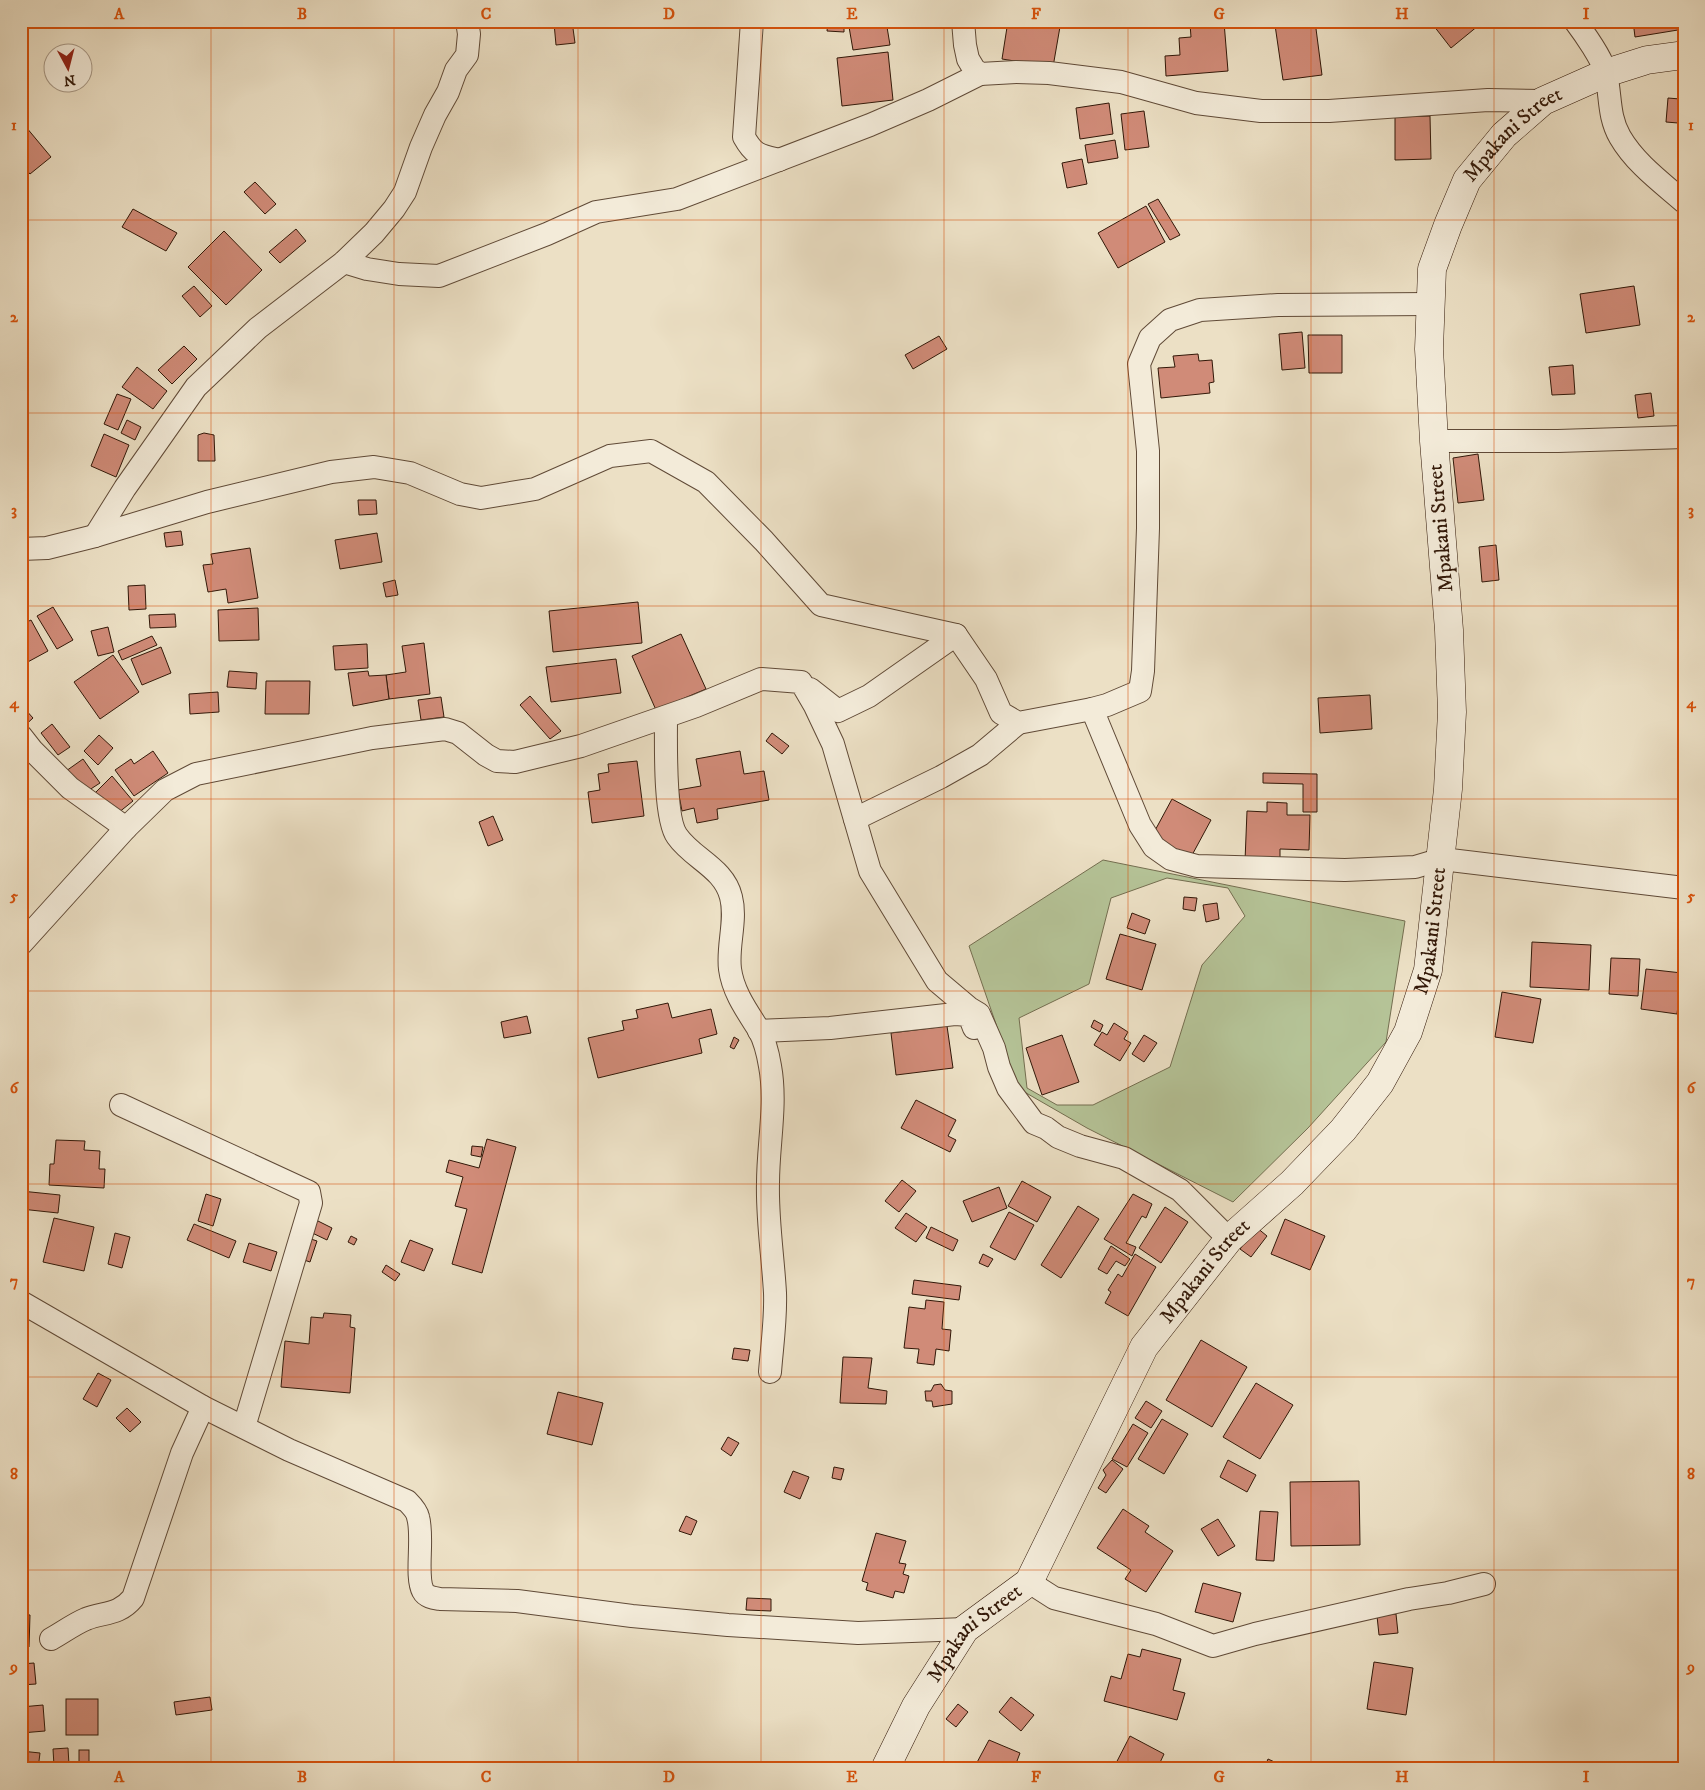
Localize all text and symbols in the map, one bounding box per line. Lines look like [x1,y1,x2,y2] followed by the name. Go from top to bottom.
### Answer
[113,4,125,24] text: A
[297,4,307,24] text: B
[481,4,491,24] text: C
[663,4,675,24] text: D
[846,4,858,24] text: E
[1031,4,1041,24] text: F
[1213,4,1225,24] text: G
[1395,4,1409,24] text: H
[1583,4,1590,24] text: I
[42,42,92,92] north arrow
[62,70,76,90] text: N
[1458,81,1566,187] street label: Mpakani Street
[11,115,17,135] text: 1
[1688,115,1694,135] text: 1
[10,307,19,327] text: 2
[1687,307,1696,327] text: 2
[1422,463,1460,593] street label: Mpakani Street
[11,500,17,520] text: 3
[1688,500,1694,520] text: 3
[8,693,19,713] text: 4
[1685,693,1696,713] text: 4
[1408,866,1452,998] street label: Mpakani Street
[9,886,18,906] text: 5
[1686,886,1695,906] text: 5
[10,1078,20,1098] text: 6
[1687,1078,1697,1098] text: 6
[1154,1213,1256,1329] street label: Mpakani Street
[10,1271,18,1291] text: 7
[1687,1271,1695,1291] text: 7
[10,1464,18,1484] text: 8
[1687,1464,1695,1484] text: 8
[921,1578,1028,1687] street label: Mpakani Street
[9,1657,18,1677] text: 9
[1686,1657,1695,1677] text: 9
[113,1767,125,1787] text: A
[297,1767,307,1787] text: B
[481,1767,491,1787] text: C
[663,1767,675,1787] text: D
[846,1767,858,1787] text: E
[1031,1767,1041,1787] text: F
[1213,1767,1225,1787] text: G
[1395,1767,1409,1787] text: H
[1583,1767,1590,1787] text: I

